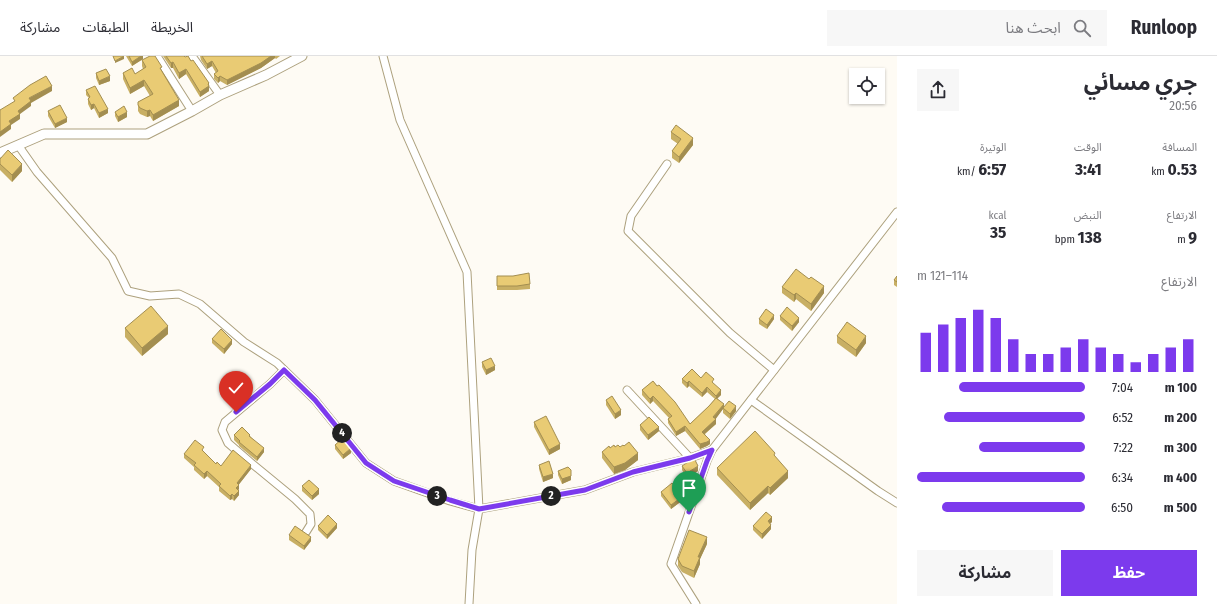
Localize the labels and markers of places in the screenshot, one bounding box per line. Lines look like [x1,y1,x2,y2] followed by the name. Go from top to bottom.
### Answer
[219,371,253,412] pin
[332,423,352,443] pin: 4
[672,471,706,512] pin
[427,486,447,506] pin: 3
[541,486,561,506] pin: 2

